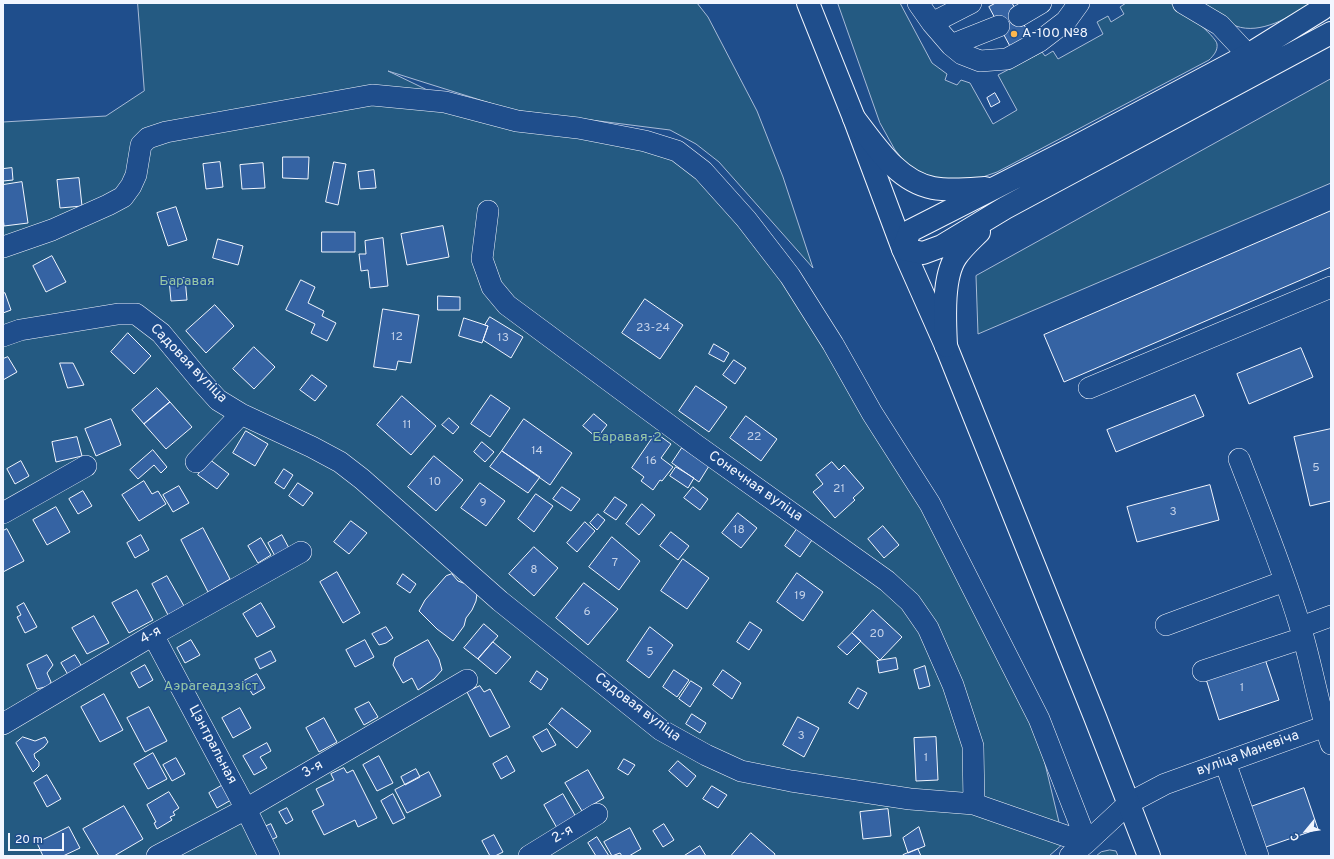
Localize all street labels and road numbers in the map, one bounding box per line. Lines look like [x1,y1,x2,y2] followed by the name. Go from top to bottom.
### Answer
[146,321,230,407] street label: Садовая вуліца
[705,448,805,526] street label: Сонечная вуліца
[137,623,165,649] street label: 4-я
[591,670,683,746] street label: Садовая вуліца
[184,703,240,787] street label: Цэнтральная
[1195,728,1301,780] street label: вуліца Маневіча
[299,757,327,783] street label: 3-я
[549,822,577,848] street label: 2-я

